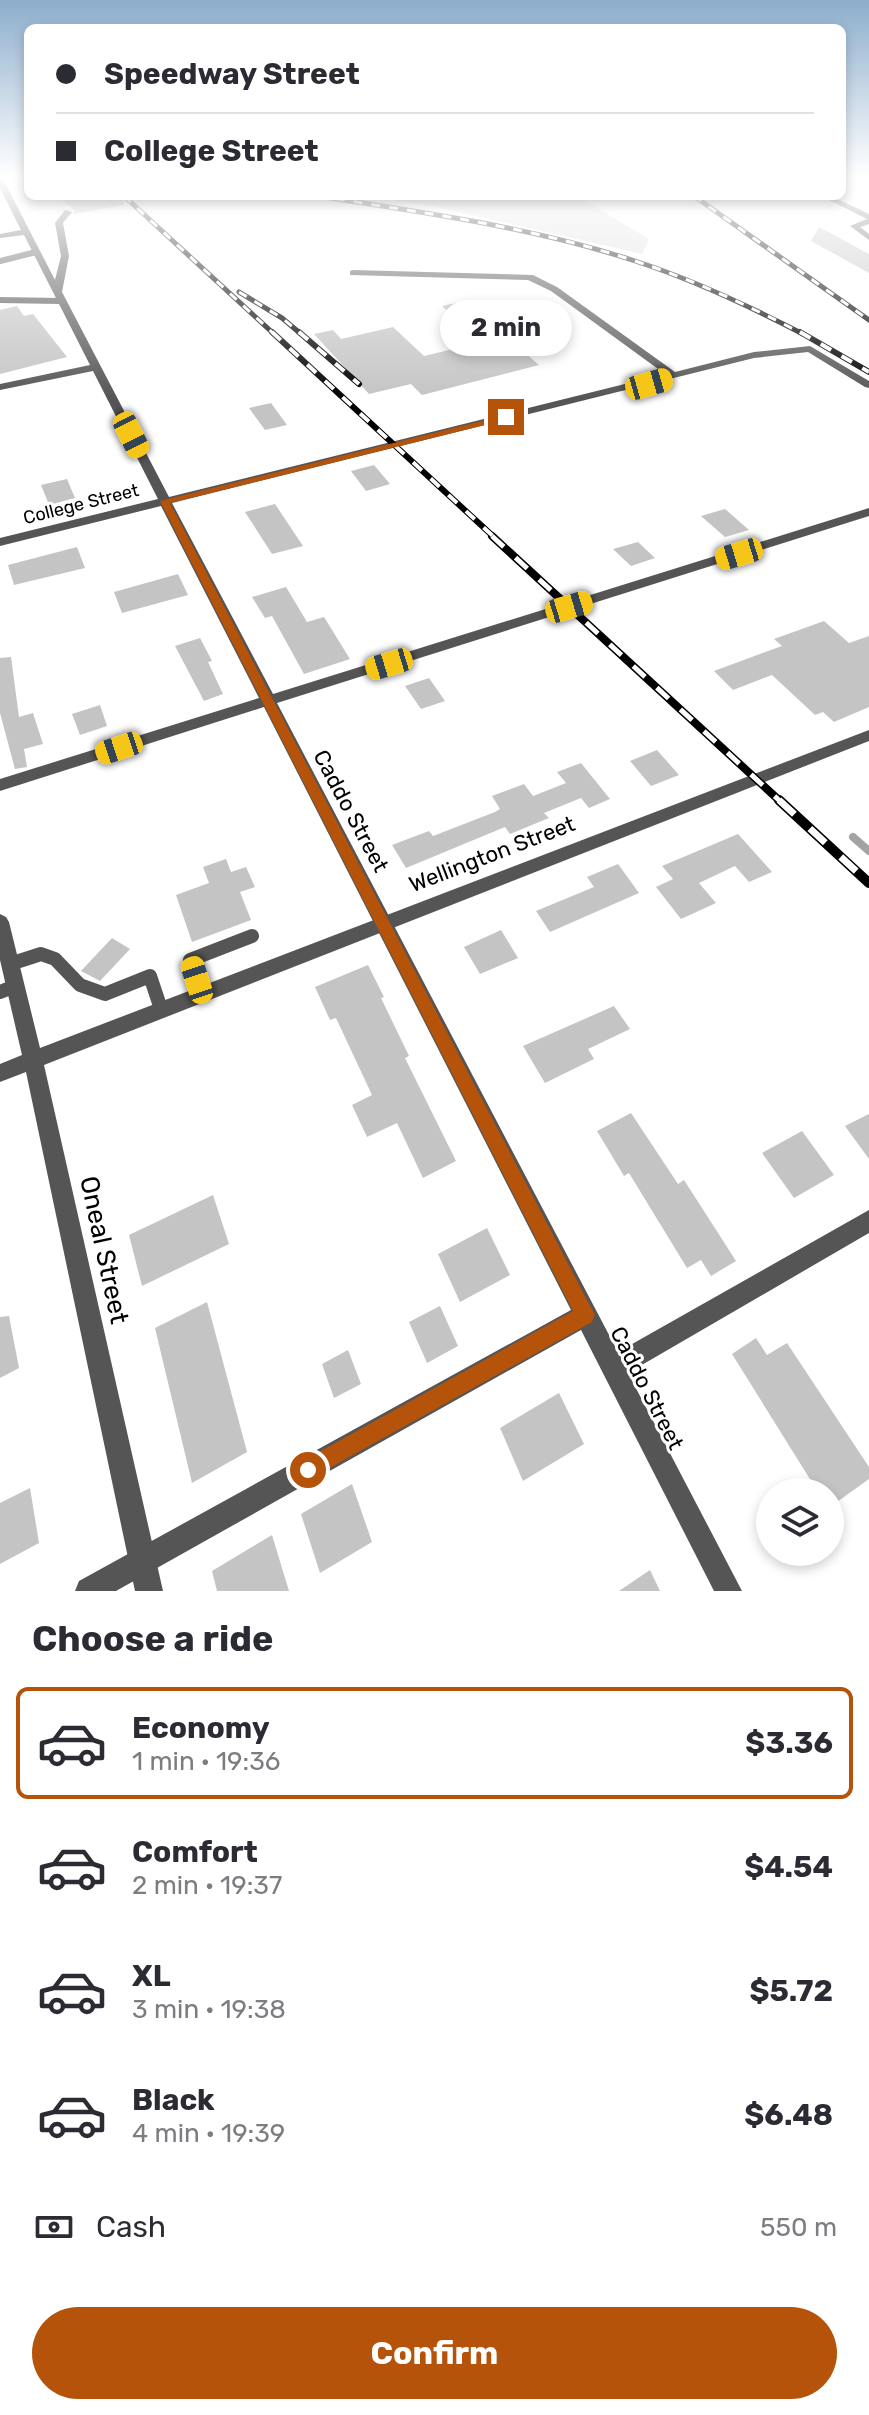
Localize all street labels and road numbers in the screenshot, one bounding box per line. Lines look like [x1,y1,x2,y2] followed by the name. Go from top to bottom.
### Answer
[21,479,141,529] street label: College Street
[307,745,395,877] street label: Caddo Street
[405,810,579,898] street label: Wellington Street
[73,1173,135,1327] street label: Oneal Street
[604,1322,690,1454] street label: Caddo Street

